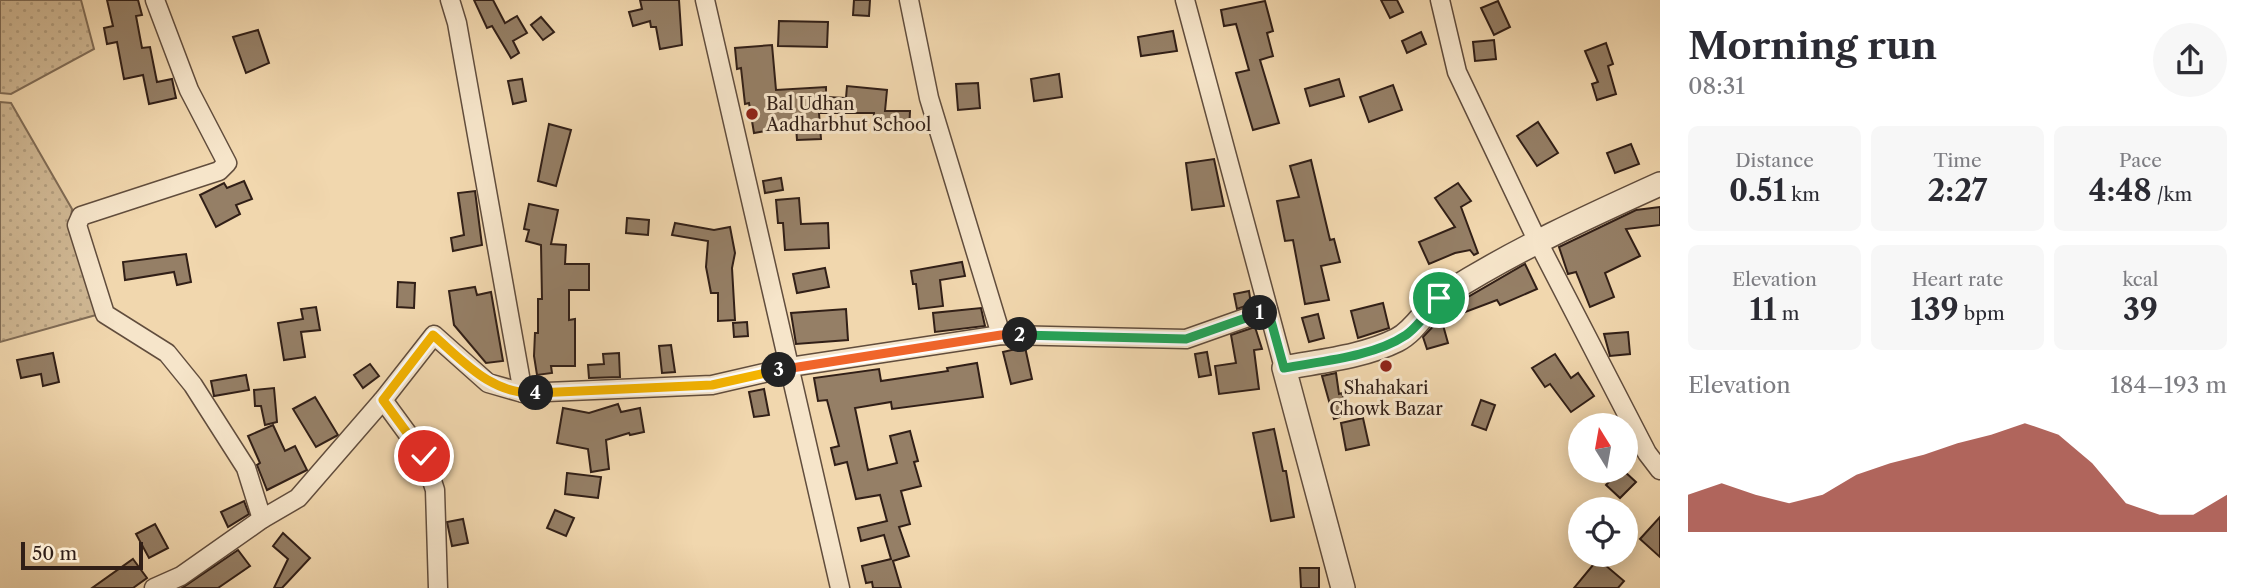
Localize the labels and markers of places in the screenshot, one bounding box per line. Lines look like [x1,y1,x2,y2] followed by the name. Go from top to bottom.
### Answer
[765,93,931,136] place label: Bal Udhan Aadharbhut School
[744,106,760,122] marker: Bal Udhan Aadharbhut School
[1409,268,1469,328] pin
[1242,296,1278,330] pin: 1
[1002,318,1038,352] pin: 2
[762,352,796,388] pin: 3
[1378,358,1394,374] marker: Shahakari Chowk Bazar
[518,376,554,410] pin: 4
[1329,377,1443,420] place label: Shahakari Chowk Bazar
[394,426,454,486] pin

